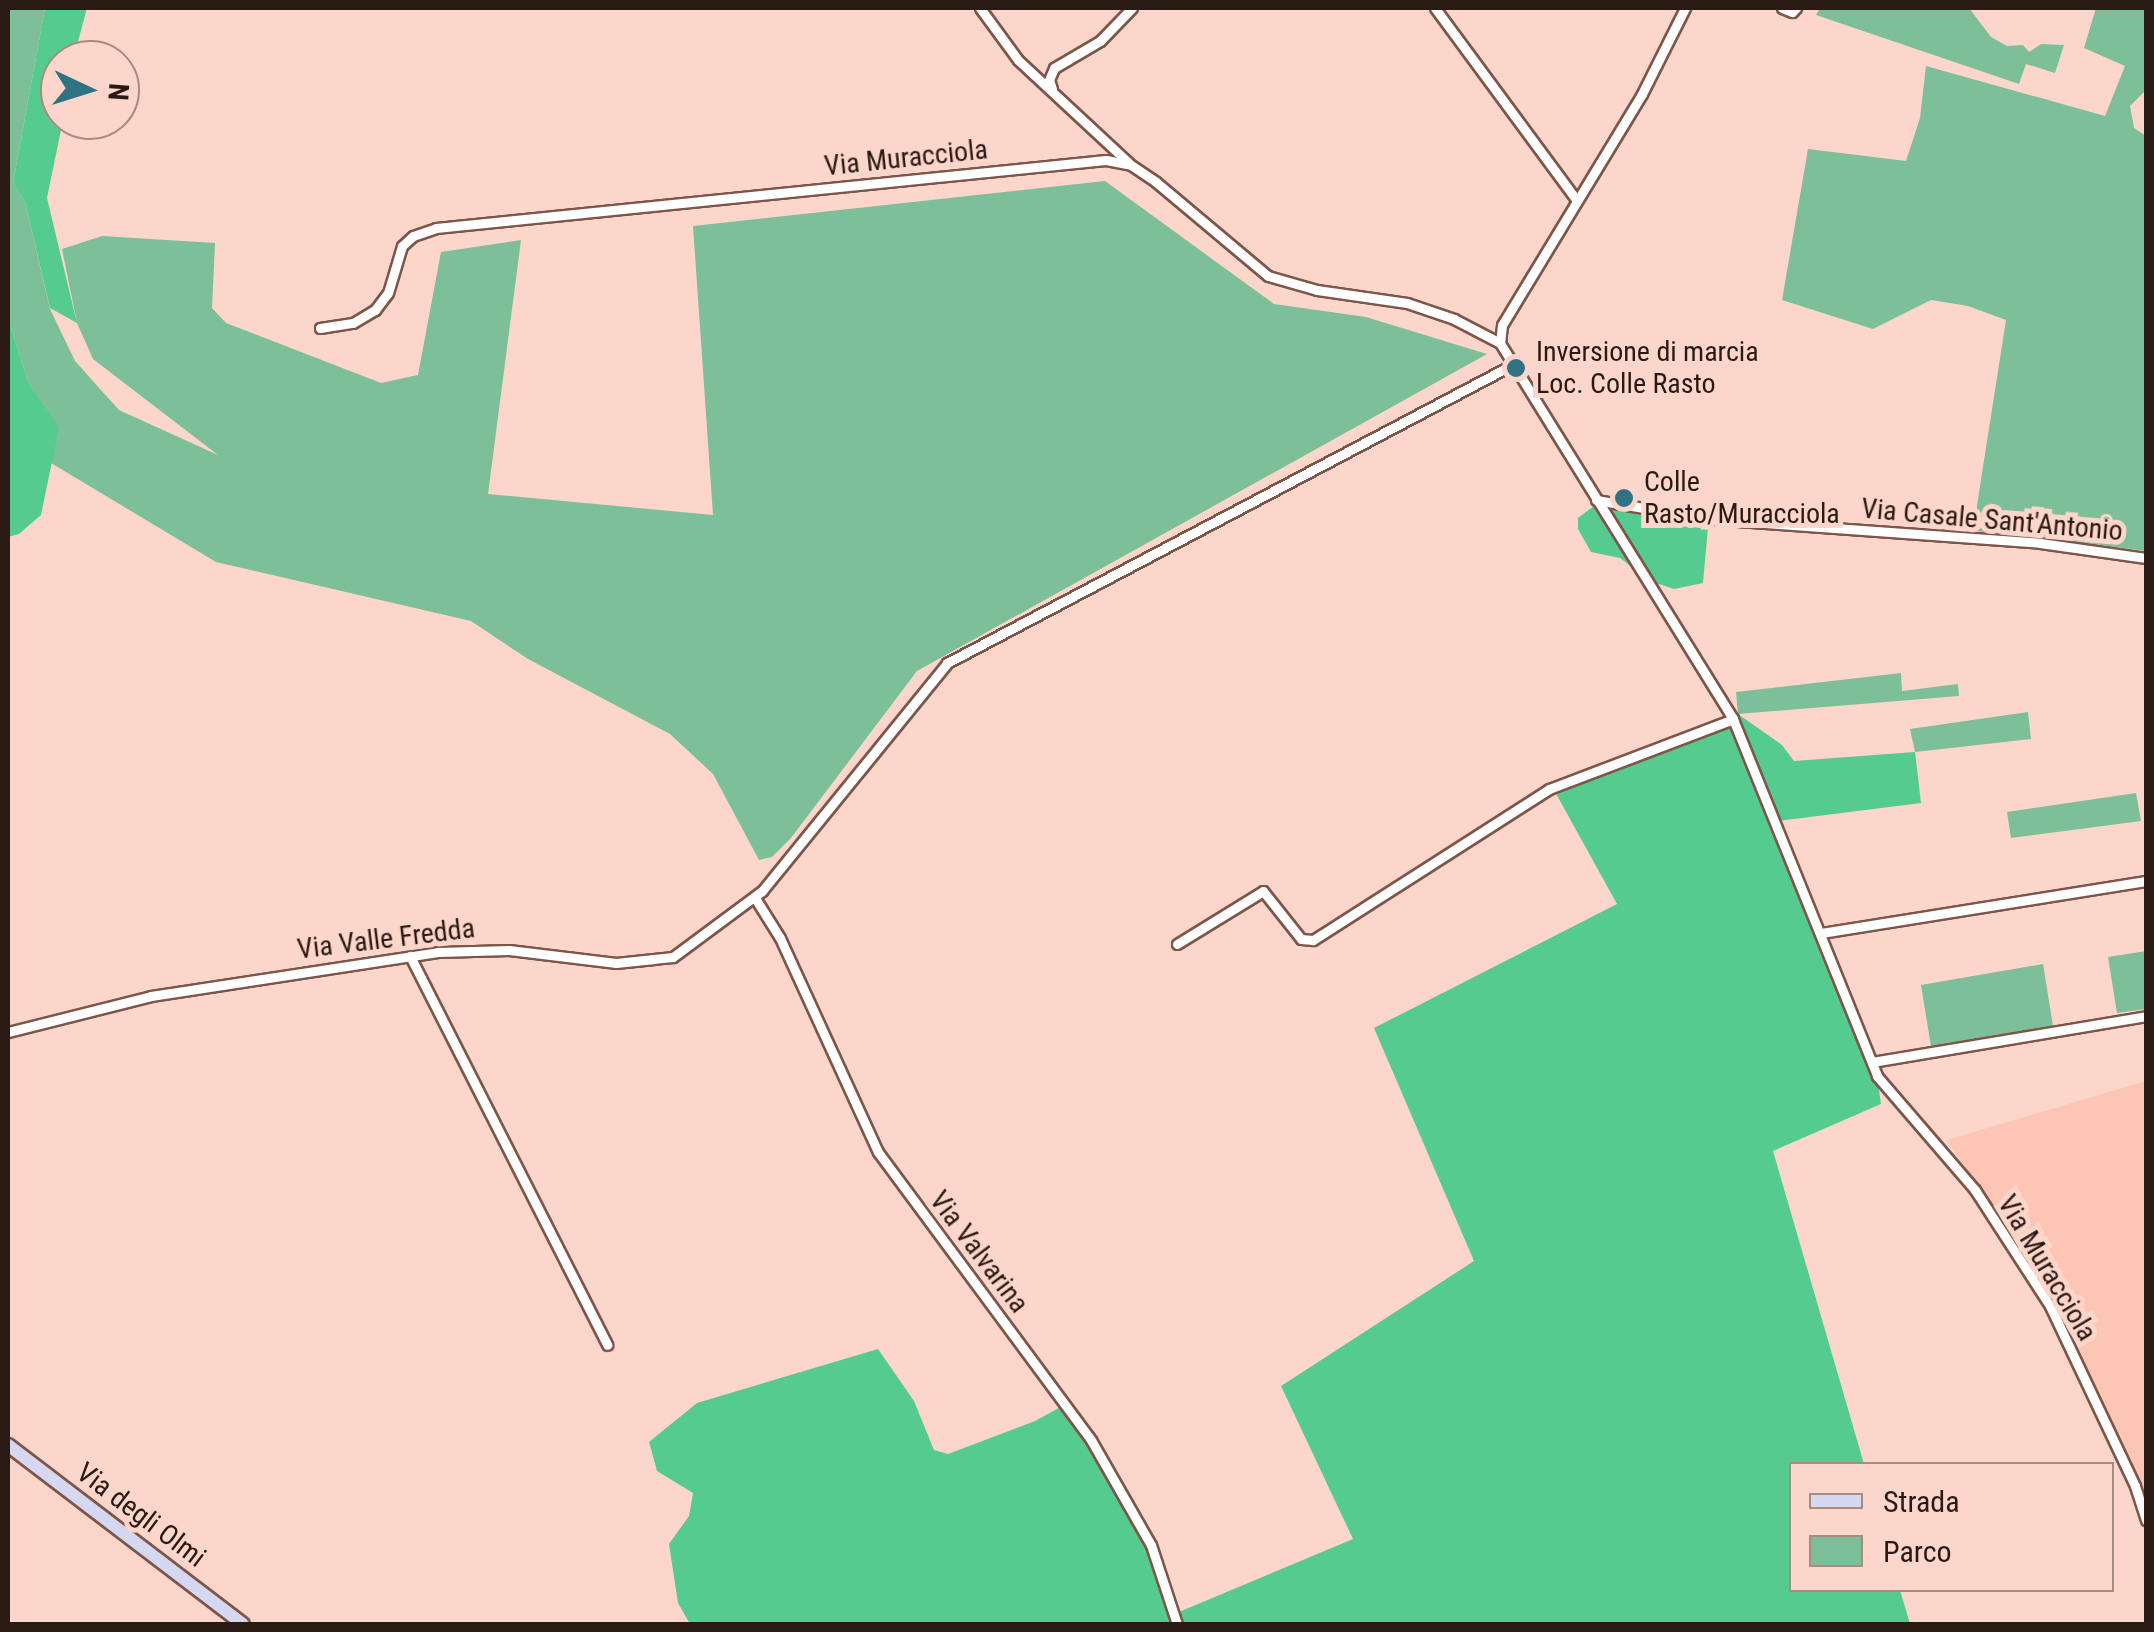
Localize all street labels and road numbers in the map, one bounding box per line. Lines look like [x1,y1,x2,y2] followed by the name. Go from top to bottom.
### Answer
[823,133,989,183] street label: Via Muracciola
[1860,492,2124,548] street label: Via Casale Sant'Antonio
[295,911,477,967] street label: Via Valle Fredda
[922,1184,1036,1320] street label: Via Valvarina
[1990,1189,2104,1347] street label: Via Muracciola
[70,1456,212,1574] street label: Via degli Olmi

